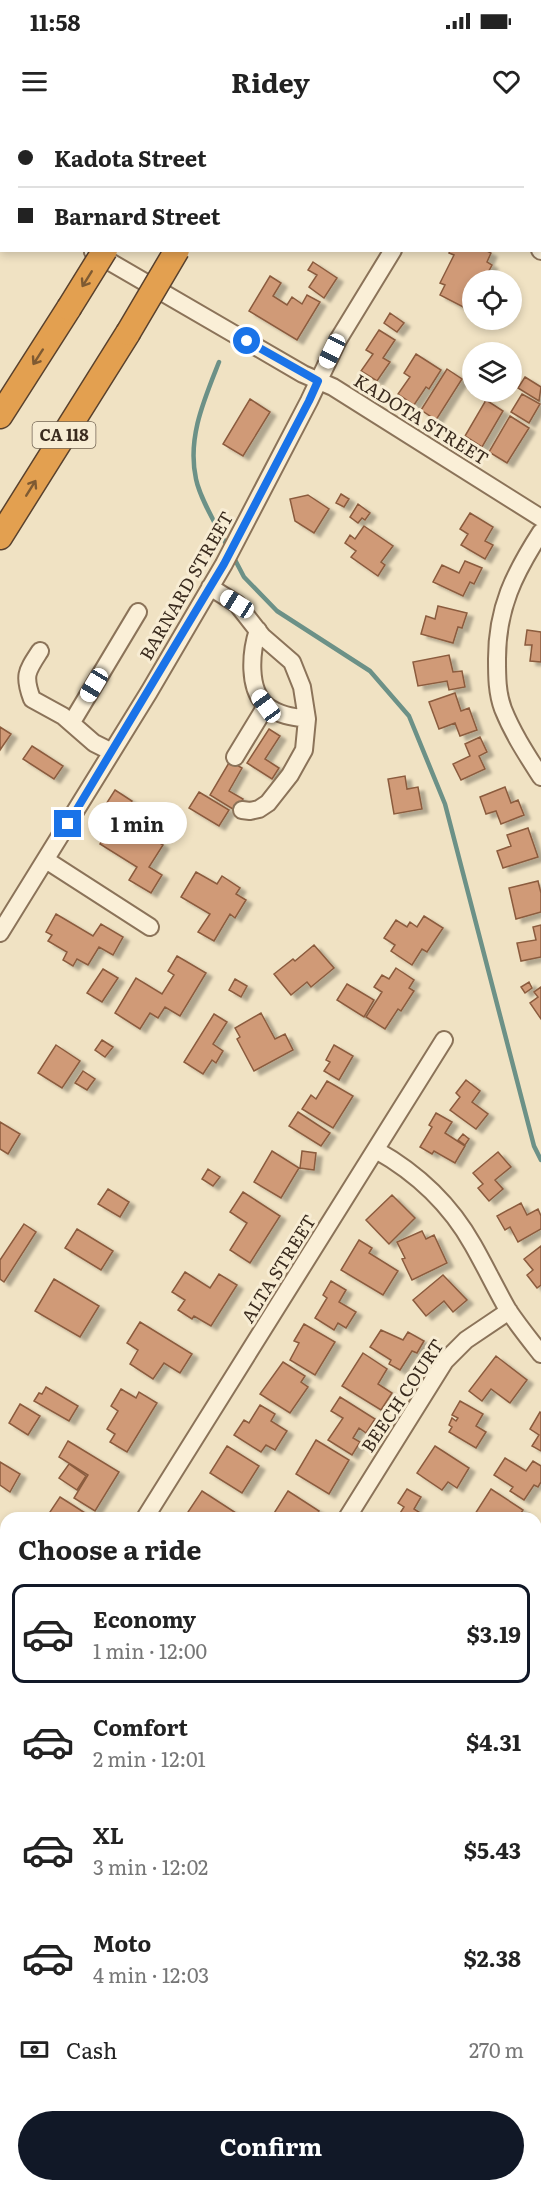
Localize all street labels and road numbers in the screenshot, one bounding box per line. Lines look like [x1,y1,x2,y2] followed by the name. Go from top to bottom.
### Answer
[349,366,494,471] street label: KADOTA STREET
[32,422,96,448] road number: CA 118
[132,506,239,665] street label: BARNARD STREET
[234,1209,322,1328] street label: ALTA STREET
[354,1333,450,1457] street label: BEECH COURT

